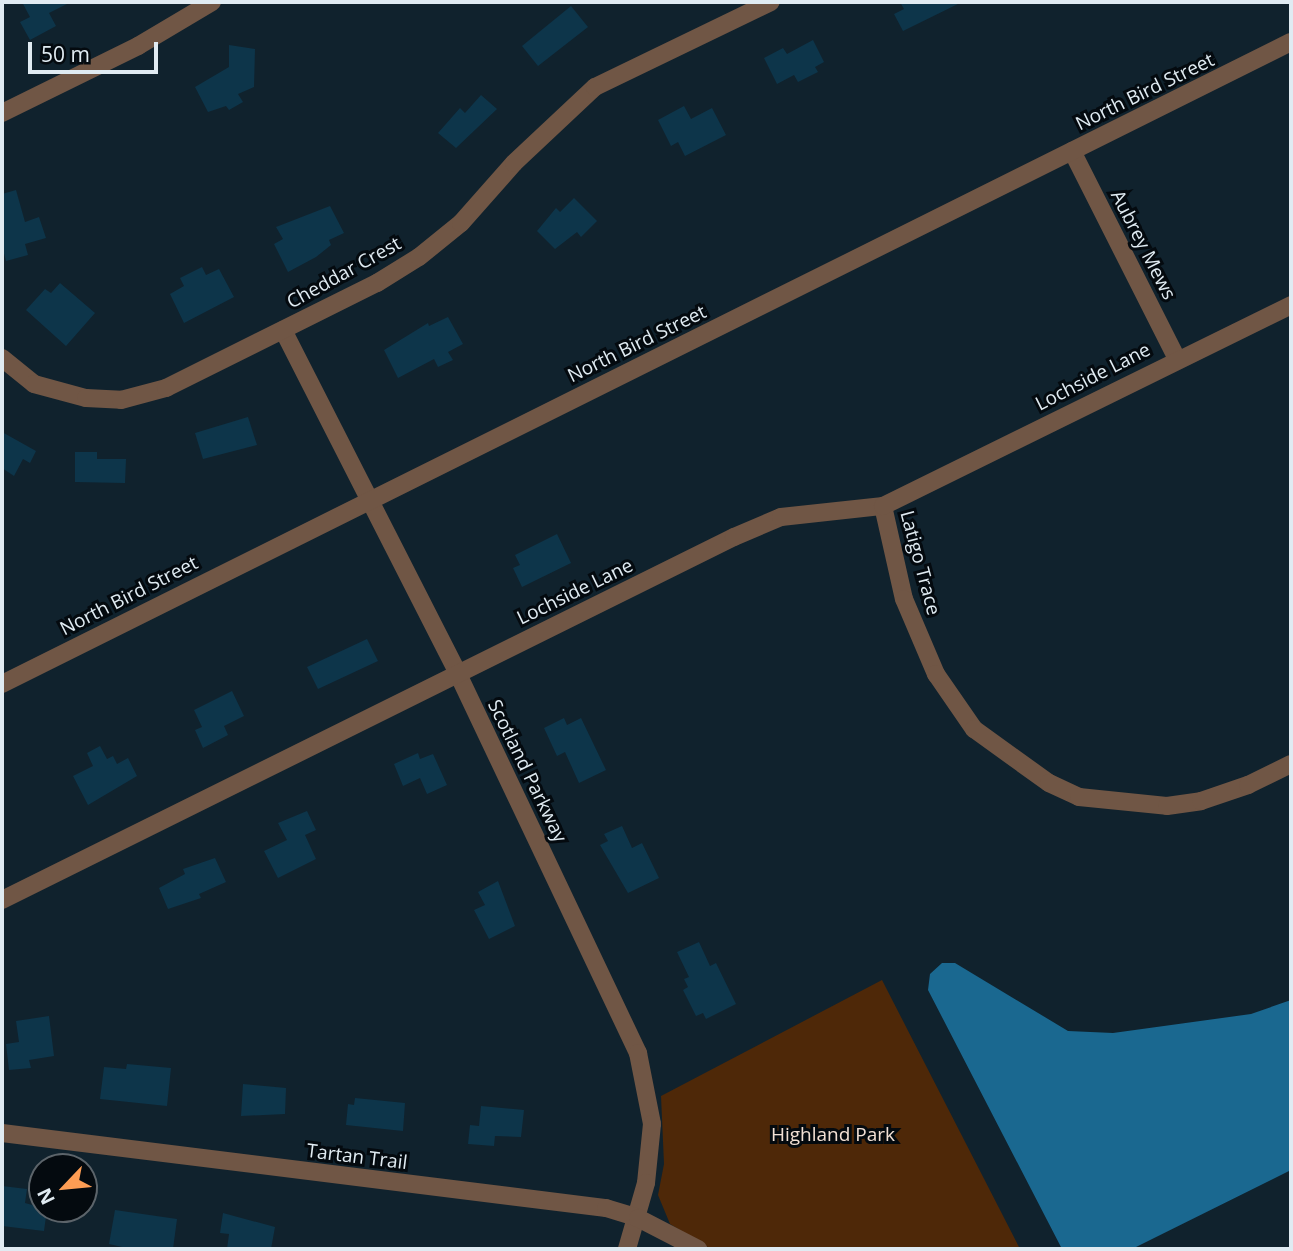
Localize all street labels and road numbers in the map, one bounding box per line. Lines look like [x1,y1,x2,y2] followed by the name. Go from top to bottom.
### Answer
[1072,49,1218,135] street label: North Bird Street
[1106,186,1180,304] street label: Aubrey Mews
[283,232,405,314] street label: Cheddar Crest
[564,301,710,387] street label: North Bird Street
[1032,338,1154,416] street label: Lochside Lane
[895,508,945,618] street label: Latigo Trace
[56,551,202,641] street label: North Bird Street
[513,554,637,630] street label: Lochside Lane
[483,696,571,846] street label: Scotland Parkway
[305,1140,409,1174] street label: Tartan Trail

